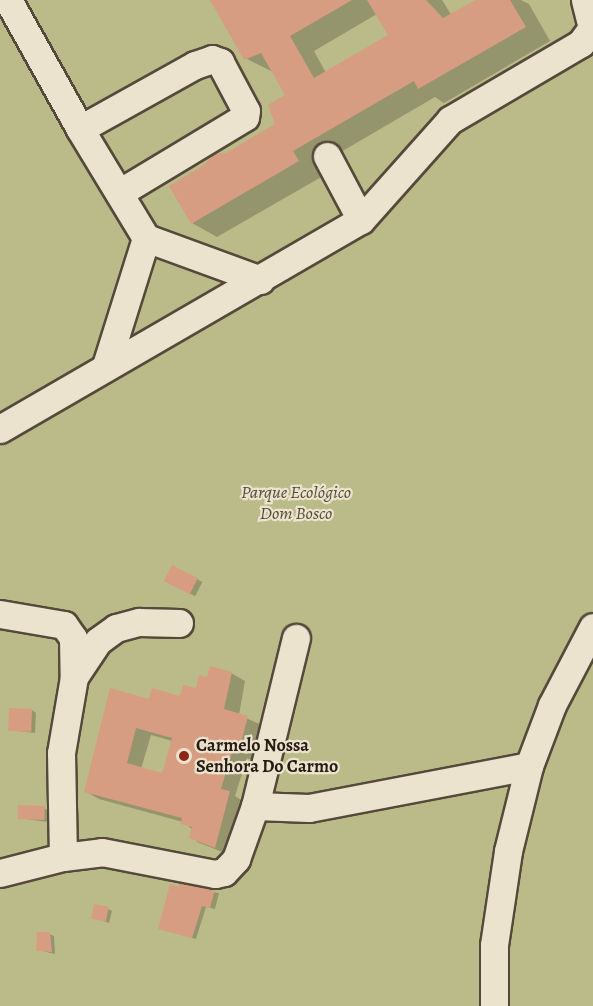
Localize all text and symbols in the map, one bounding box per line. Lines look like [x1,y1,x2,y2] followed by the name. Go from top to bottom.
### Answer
[241,482,351,524] park label: Parque Ecológico Dom Bosco
[196,735,338,777] place label: Carmelo Nossa Senhora Do Carmo
[177,749,191,763] marker: Carmelo Nossa Senhora Do Carmo

